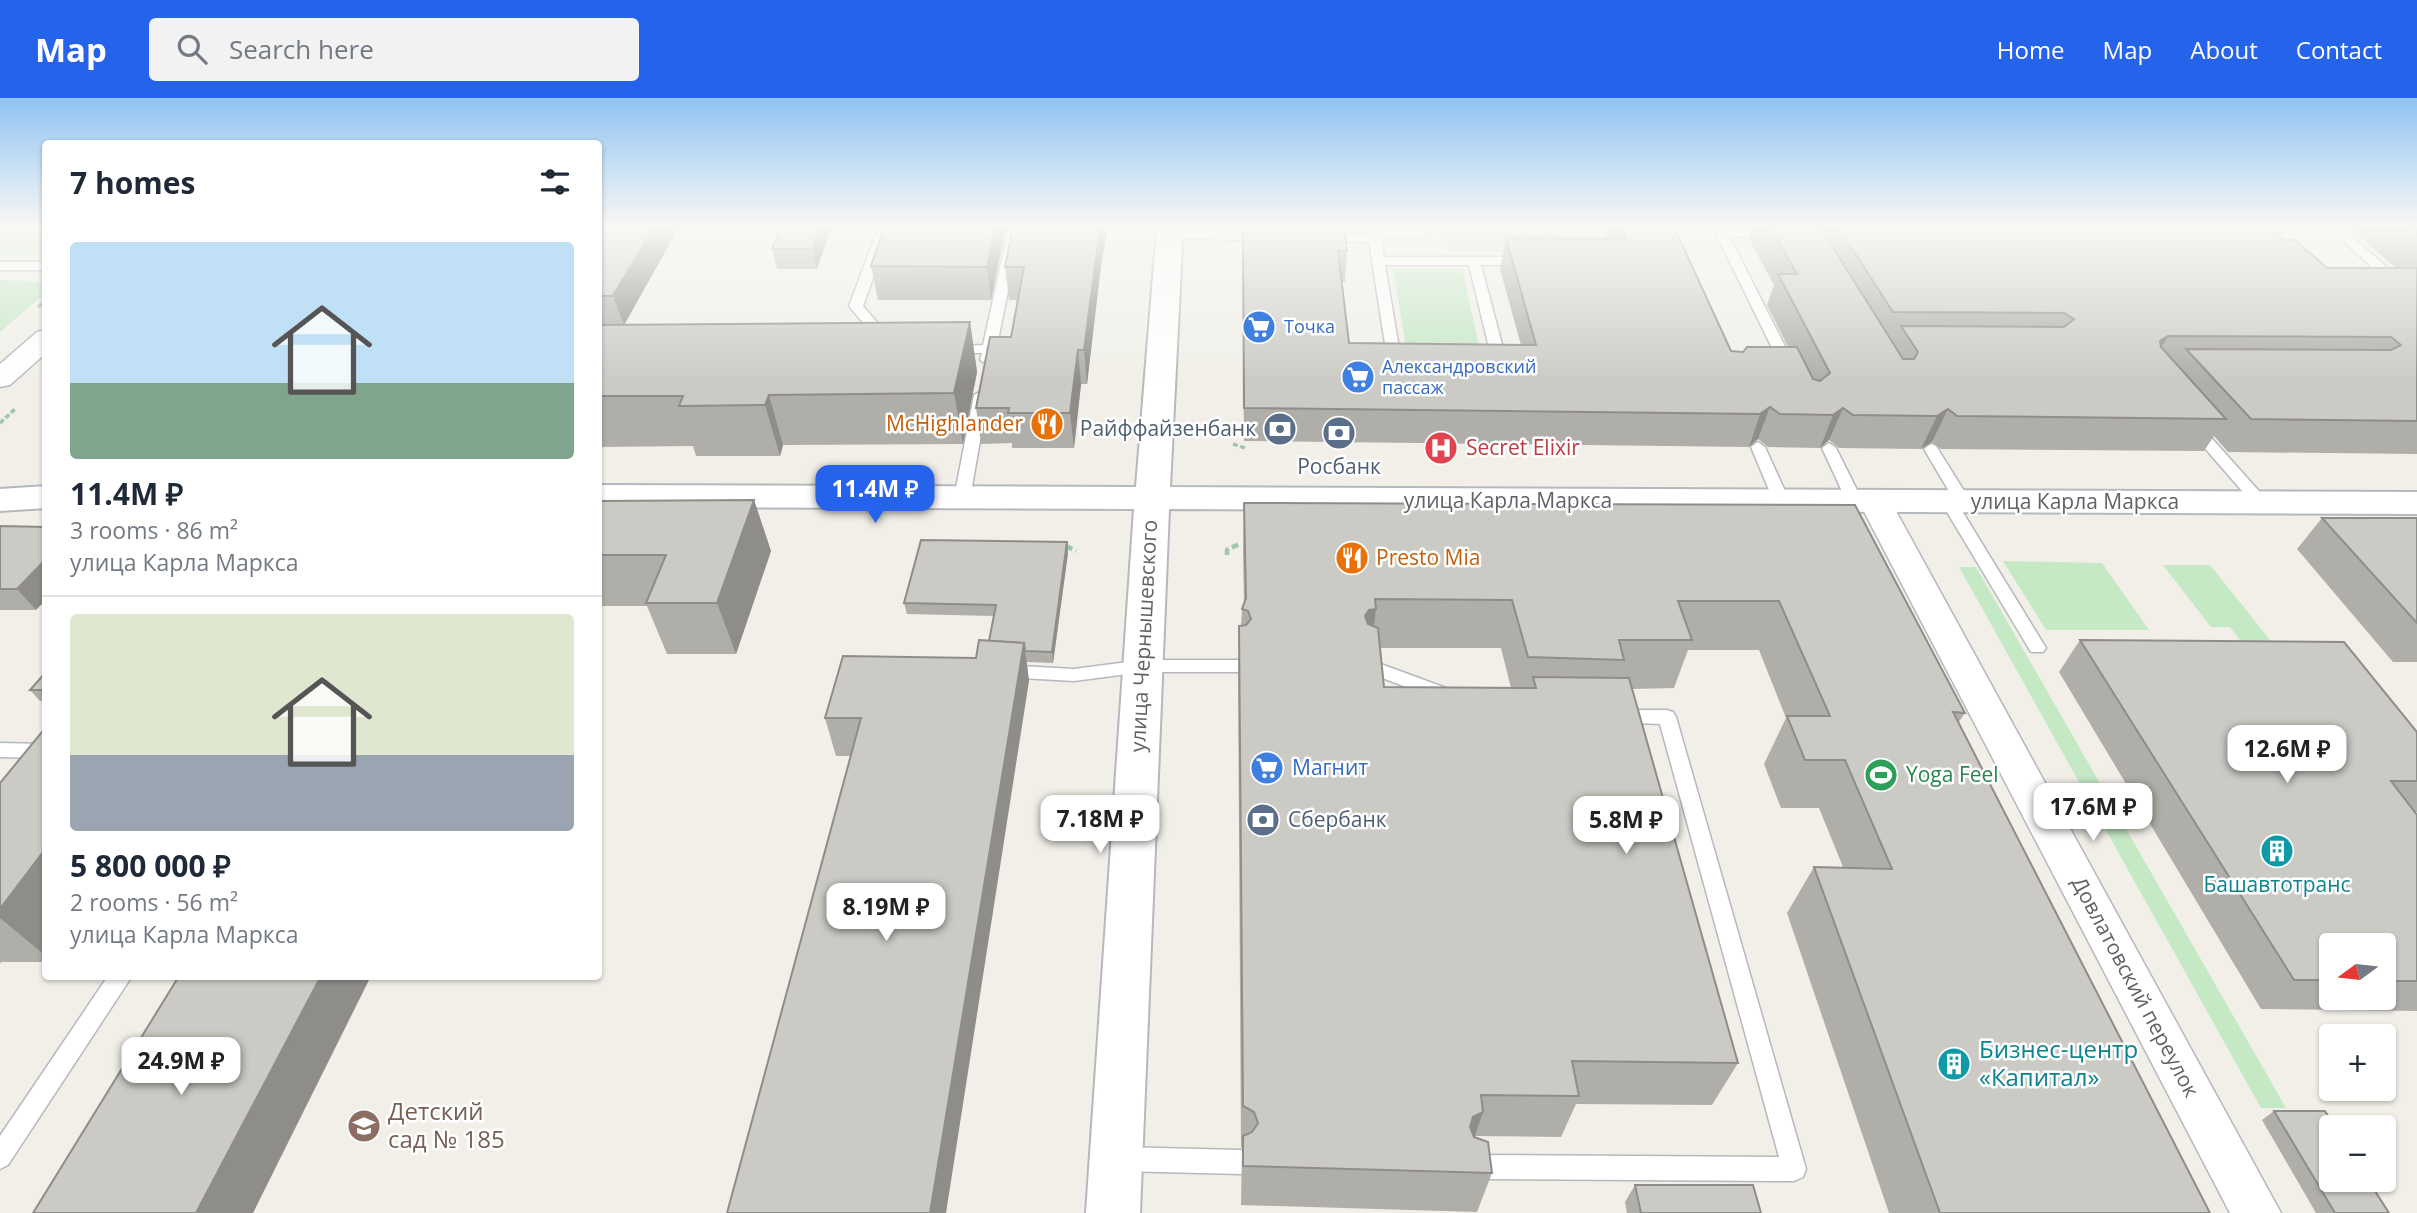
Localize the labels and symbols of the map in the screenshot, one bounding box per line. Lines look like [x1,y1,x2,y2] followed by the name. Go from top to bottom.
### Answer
[1240,308,1278,346] supermarket icon: Точка
[1284,314,1335,338] place label: Точка
[1382,354,1536,399] place label: Александровский пассаж
[1339,358,1377,396] supermarket icon: Александровский пассаж
[1028,405,1066,443] restaurant icon: McHighlander
[886,409,1023,437] place label: McHighlander
[1261,410,1299,448] bank icon: Райффайзенбанк
[1080,414,1256,442] place label: Райффайзенбанк
[1320,414,1358,452] bank icon: Росбанк
[1422,429,1460,467] hospital icon: Secret Elixir
[1466,433,1580,461] place label: Secret Elixir
[1297,452,1381,480] place label: Росбанк
[810,466,940,525] pin: 11.4M ₽
[1404,486,1612,514] street label: улица Карла Маркса
[1971,487,2179,515] street label: улица Карла Маркса
[1123,519,1163,753] street label: улица Чернышевского
[1333,539,1371,577] restaurant icon: Presto Mia
[1376,543,1480,571] place label: Presto Mia
[2222,726,2352,785] pin: 12.6M ₽
[1248,749,1286,787] supermarket icon: Магнит
[1292,753,1368,781] place label: Магнит
[1862,756,1900,794] sports icon: Yoga Feel
[1906,760,1999,788] place label: Yoga Feel
[2028,784,2158,843] pin: 17.6M ₽
[1035,796,1165,855] pin: 7.18M ₽
[1569,796,1683,856] pin: 5.8M ₽
[1244,801,1282,839] bank icon: Сбербанк
[1288,805,1387,833] place label: Сбербанк
[2258,832,2296,870] building icon: Башавтотранс
[2203,870,2351,898] place label: Башавтотранс
[2066,871,2206,1102] street label: Довлатовский переулок
[821,884,951,943] pin: 8.19M ₽
[2319,933,2396,1010] north arrow
[1979,1032,2138,1093] place label: Бизнес-центр «Капитал»
[116,1038,246,1097] pin: 24.9M ₽
[1935,1045,1973,1083] building icon: Бизнес-центр «Капитал»
[388,1094,505,1155] place label: Детский сад № 185
[345,1107,383,1145] school or university icon: Детский сад № 185

